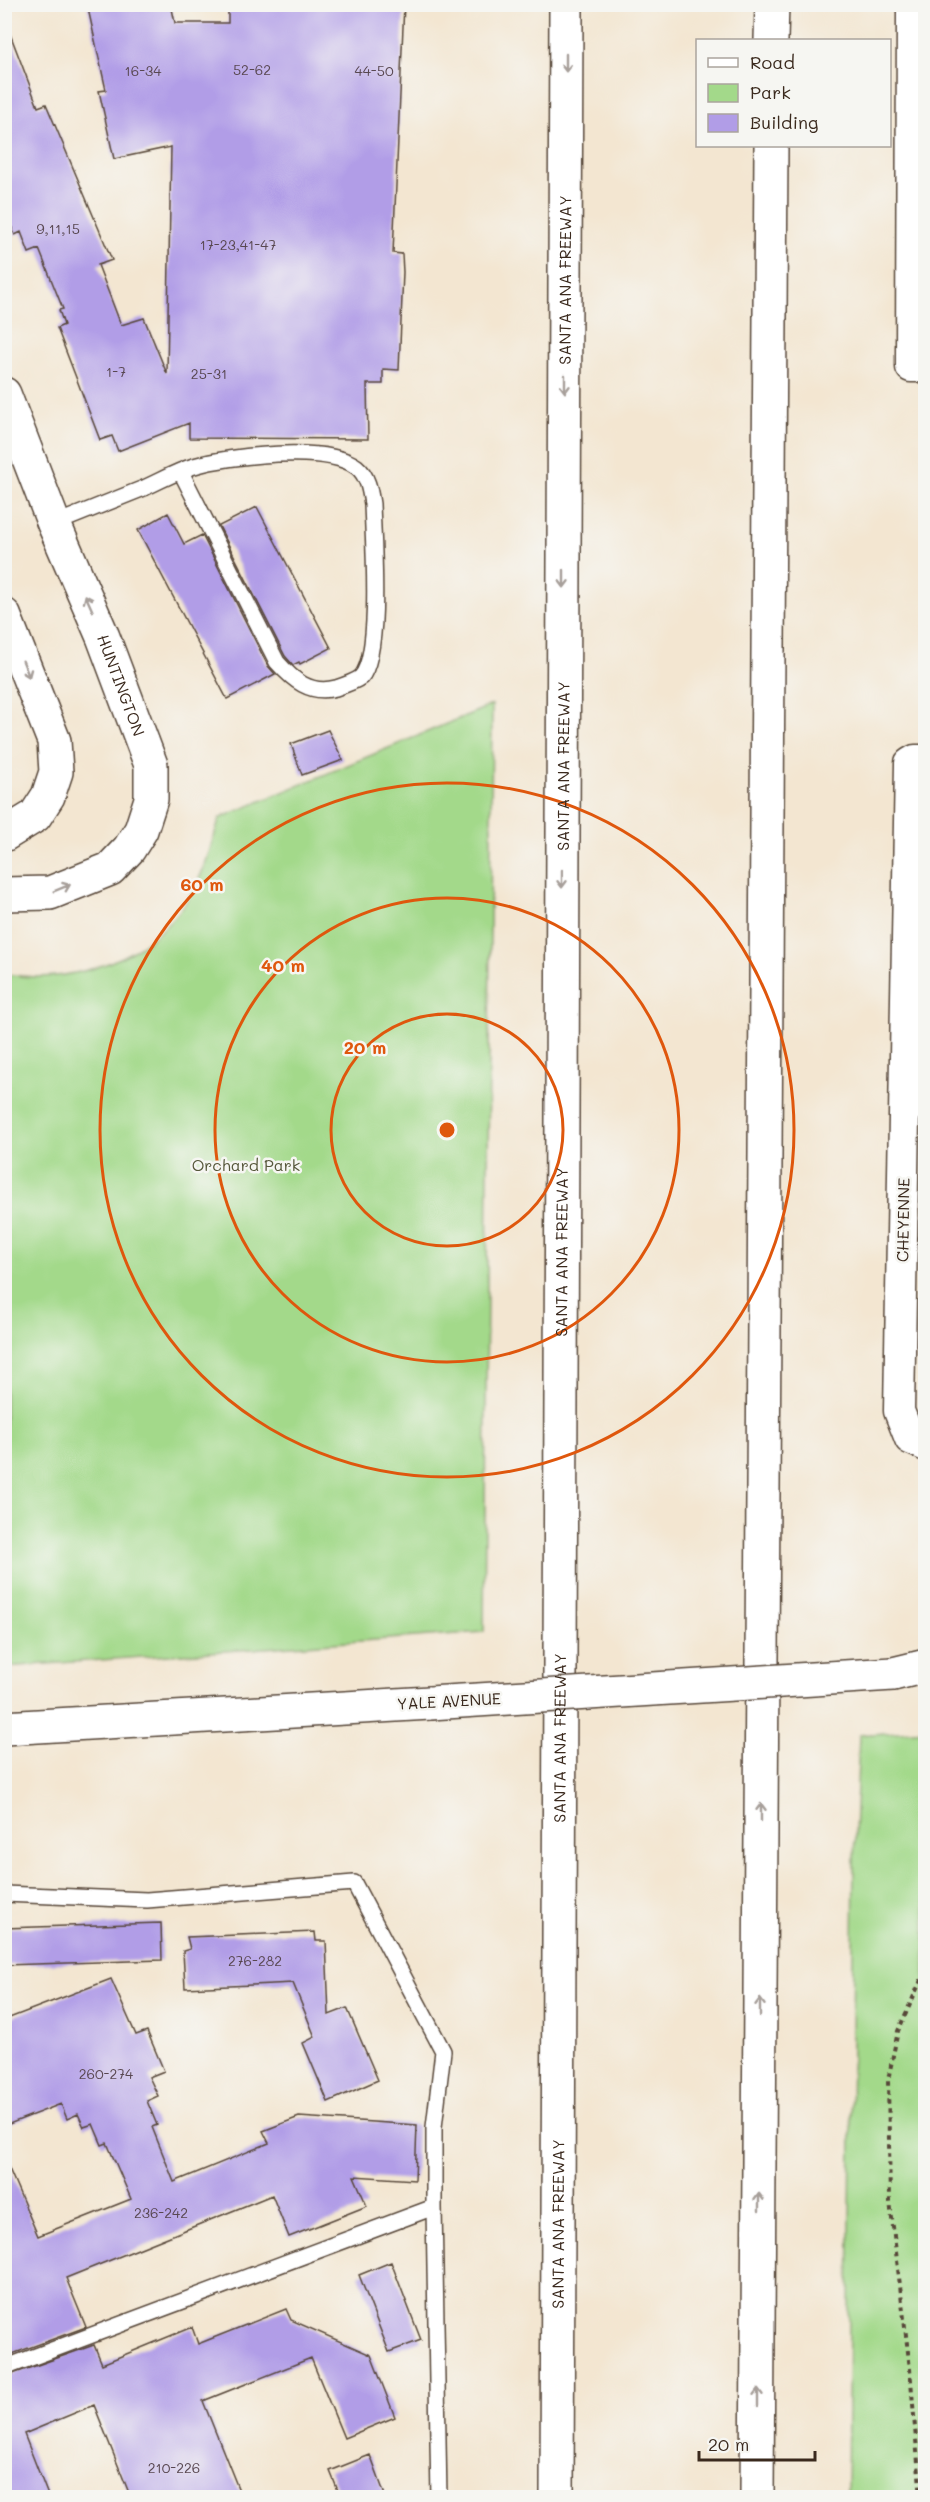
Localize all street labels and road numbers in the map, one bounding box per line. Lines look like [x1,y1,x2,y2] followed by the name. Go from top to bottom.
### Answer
[554,195,575,365] street label: SANTA ANA FREEWAY
[93,631,150,739] street label: HUNTINGTON
[552,681,574,851] street label: SANTA ANA FREEWAY
[550,1167,572,1337] street label: SANTA ANA FREEWAY
[891,1178,914,1262] street label: CHEYENNE
[548,1653,570,1823] street label: SANTA ANA FREEWAY
[396,1687,501,1714] street label: YALE AVENUE
[547,2139,568,2309] street label: SANTA ANA FREEWAY

